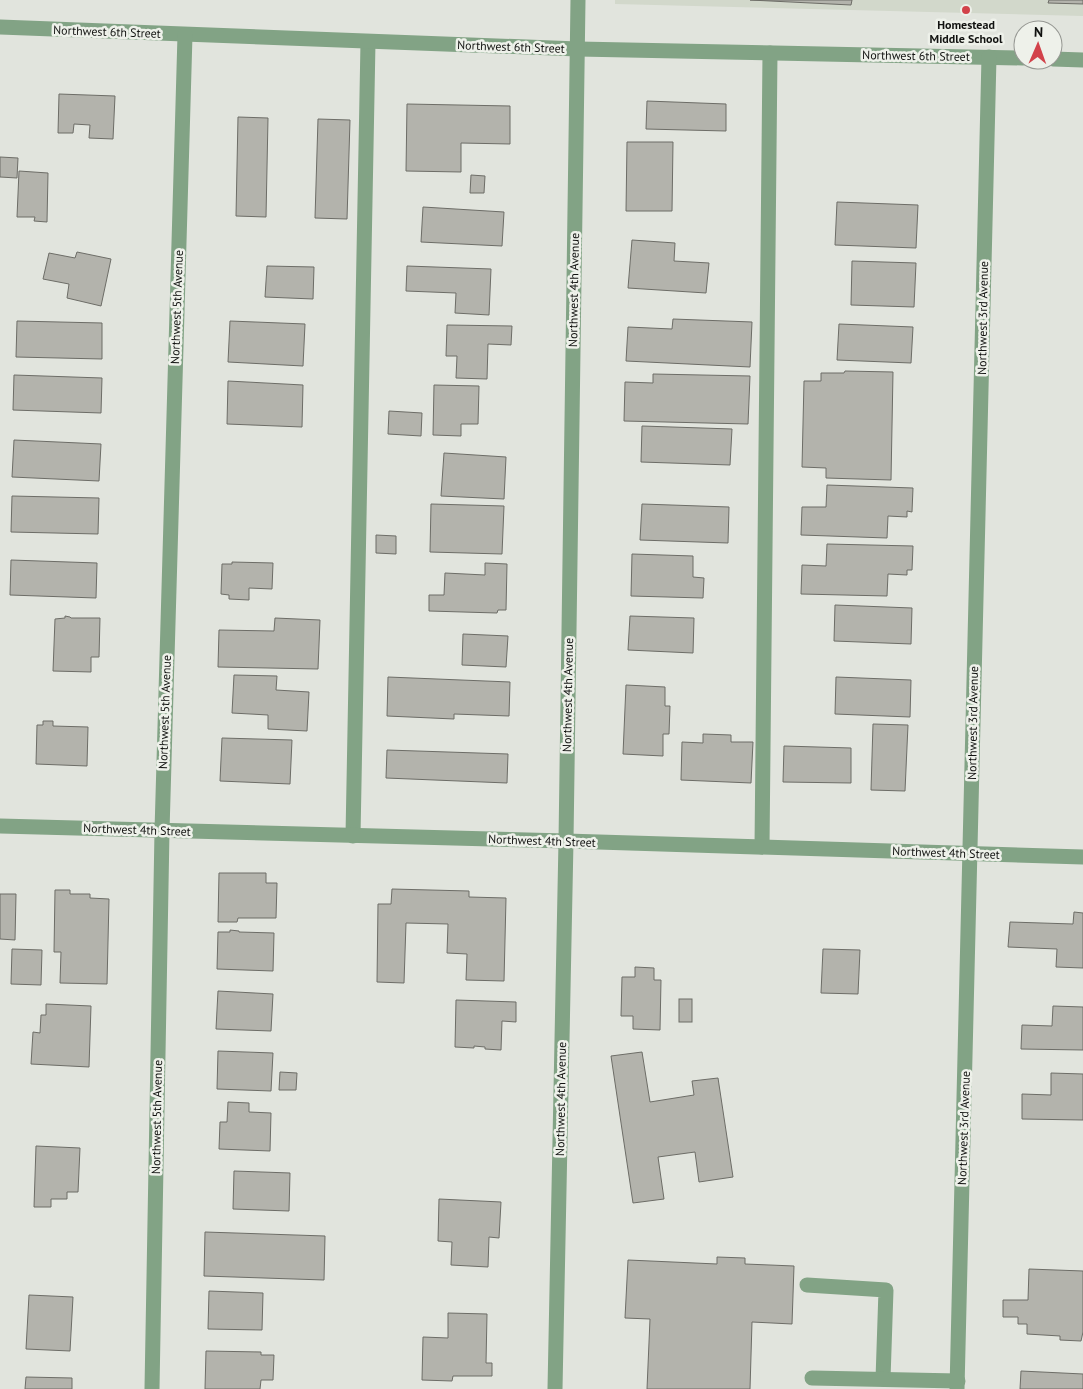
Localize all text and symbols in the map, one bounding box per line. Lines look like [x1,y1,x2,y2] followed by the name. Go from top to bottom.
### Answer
[960,4,972,16] marker: Homestead Middle School
[930,17,1003,46] place label: Homestead Middle School
[1013,20,1063,70] north arrow
[53,22,161,41] street label: Northwest 6th Street
[1034,23,1043,41] text: N
[457,37,565,56] street label: Northwest 6th Street
[862,47,970,64] street label: Northwest 6th Street
[565,233,582,347] street label: Northwest 4th Avenue
[167,250,186,364] street label: Northwest 5th Avenue
[974,261,991,375] street label: Northwest 3rd Avenue
[559,638,576,752] street label: Northwest 4th Avenue
[155,655,174,769] street label: Northwest 5th Avenue
[964,666,981,780] street label: Northwest 3rd Avenue
[83,820,191,839] street label: Northwest 4th Street
[488,831,596,850] street label: Northwest 4th Street
[892,843,1000,862] street label: Northwest 4th Street
[552,1042,569,1156] street label: Northwest 4th Avenue
[148,1060,165,1174] street label: Northwest 5th Avenue
[954,1071,973,1185] street label: Northwest 3rd Avenue

